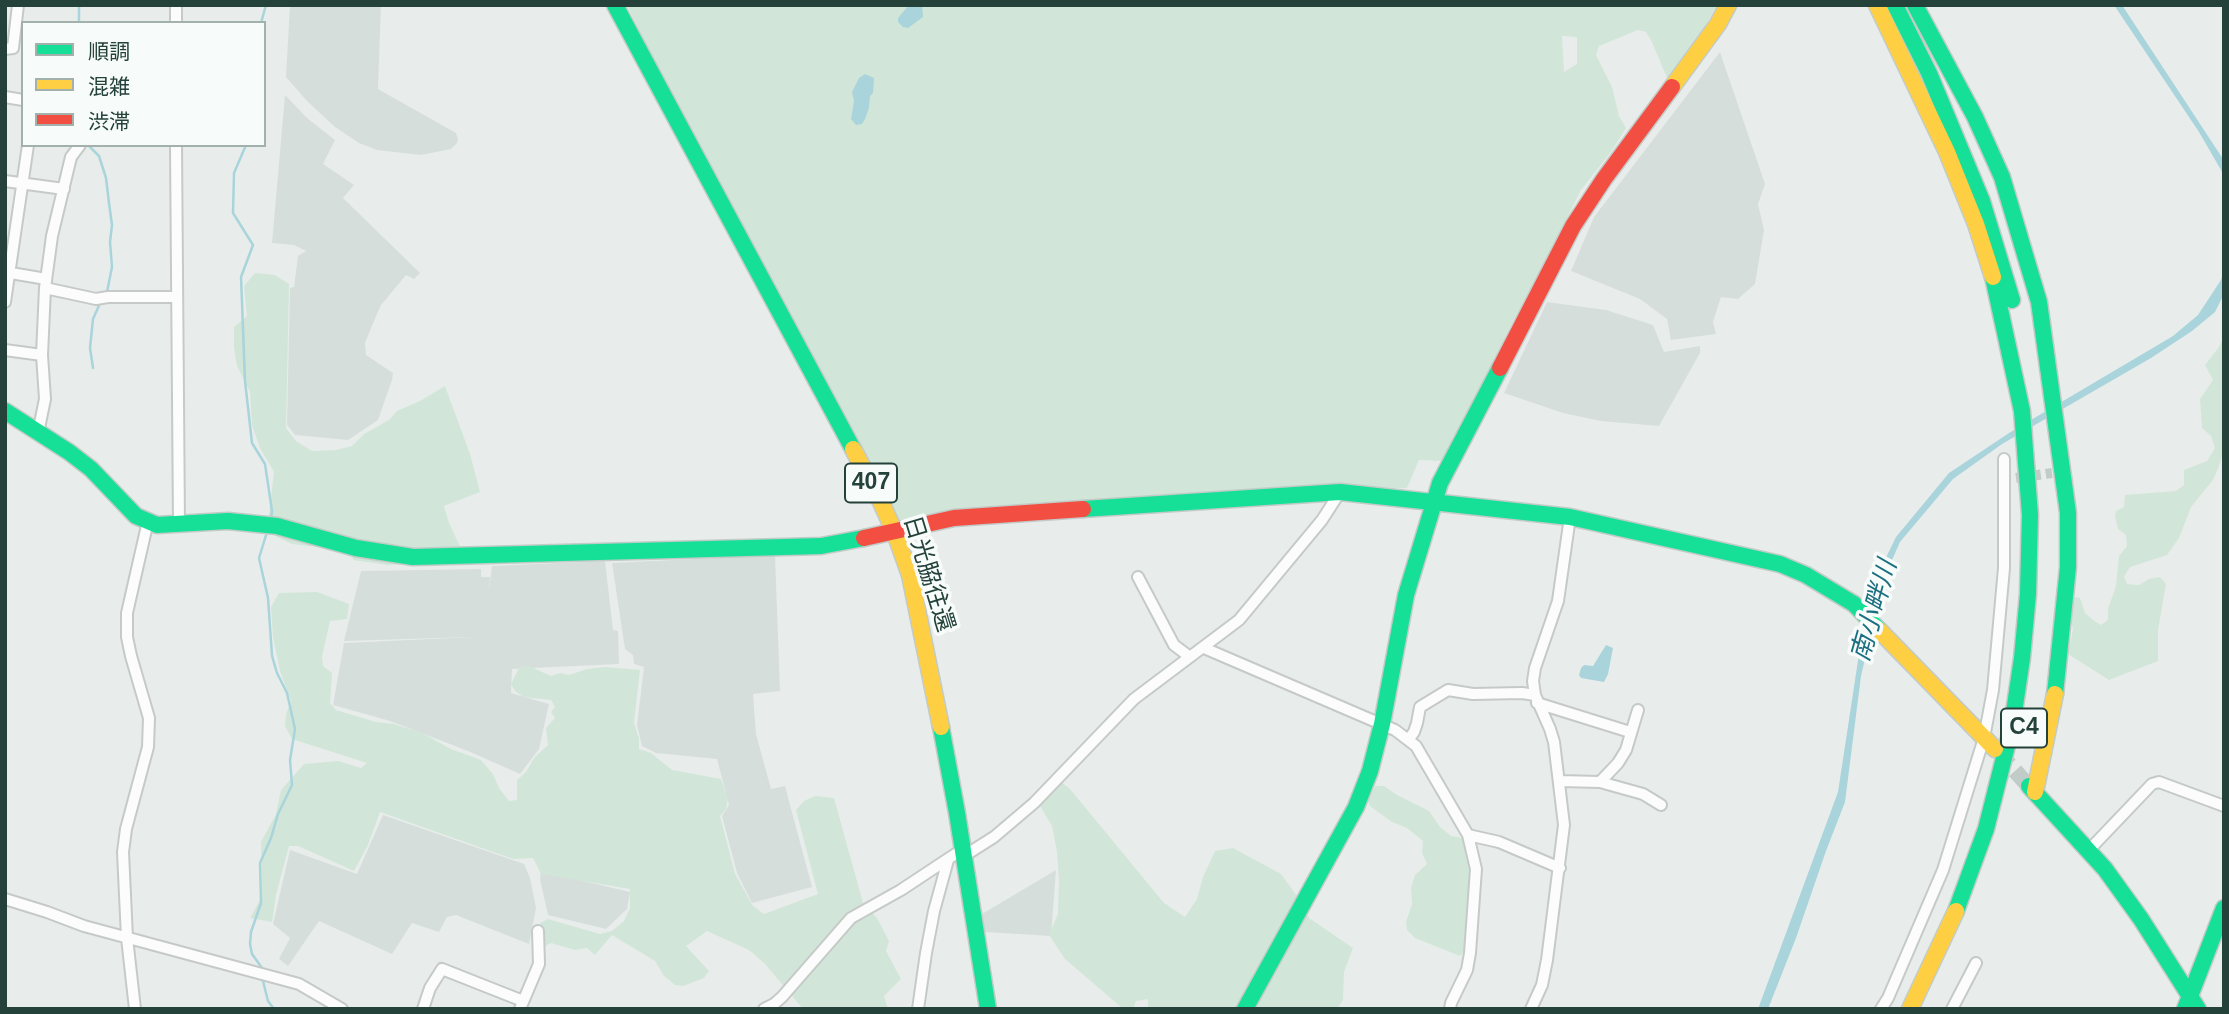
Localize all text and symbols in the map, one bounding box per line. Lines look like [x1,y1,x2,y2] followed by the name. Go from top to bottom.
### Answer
[21,21,266,147] legend
[88,40,130,63] text: 順調
[88,75,130,98] text: 混雑
[88,110,130,133] text: 渋滞
[845,463,897,503] road number: 407
[897,512,959,636] street label: 日光脇往還
[1846,557,1904,665] water label: 南小畔川
[2001,708,2047,748] road number: C4

